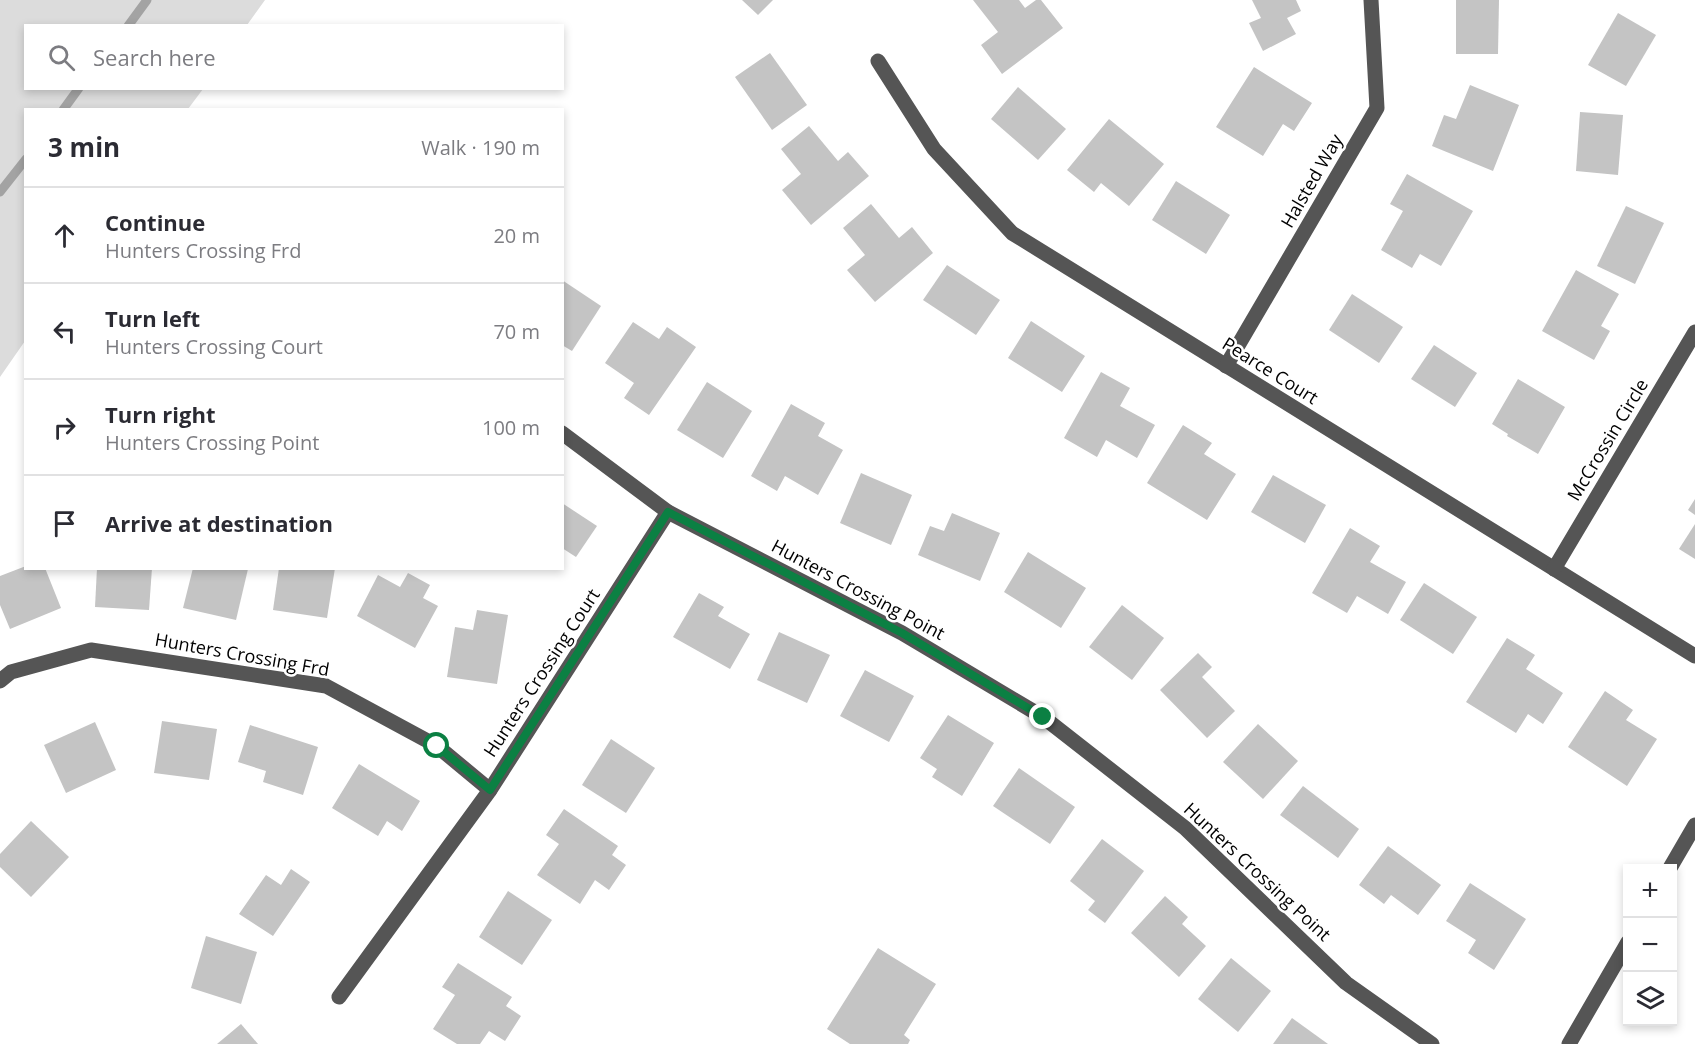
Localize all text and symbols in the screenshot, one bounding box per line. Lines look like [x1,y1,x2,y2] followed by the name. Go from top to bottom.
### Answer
[24,24,564,90] search box
[45,41,78,74] icon: search
[93,42,216,72] text: Search here
[48,129,120,165] text: 3 min
[1275,129,1348,232] street label: Halsted Way
[421,134,540,161] text: Walk · 190 m
[105,207,205,237] text: Continue
[48,219,81,252] icon: ahead
[493,222,540,249] text: 20 m
[105,237,302,264] text: Hunters Crossing Frd
[105,303,200,333] text: Turn left
[48,315,81,348] icon: left
[493,318,540,345] text: 70 m
[1218,331,1323,409] street label: Pearce Court
[105,333,323,360] text: Hunters Crossing Court
[1561,374,1653,505] street label: McCrossin Circle
[105,399,216,429] text: Turn right
[48,411,81,444] icon: right
[482,414,540,441] text: 100 m
[105,429,319,456] text: Hunters Crossing Point
[48,507,81,540] icon: arrive
[105,508,333,538] text: Arrive at destination
[768,533,949,645] street label: Hunters Crossing Point
[478,584,605,761] street label: Hunters Crossing Court
[153,627,331,681] street label: Hunters Crossing Frd
[1029,703,1055,729] route end
[423,732,449,758] route start
[1179,797,1336,946] street label: Hunters Crossing Point
[1623,864,1677,1026] map controls
[1623,864,1677,918] button: +
[1623,918,1677,972] button: −
[1623,972,1677,1026] button: layers

